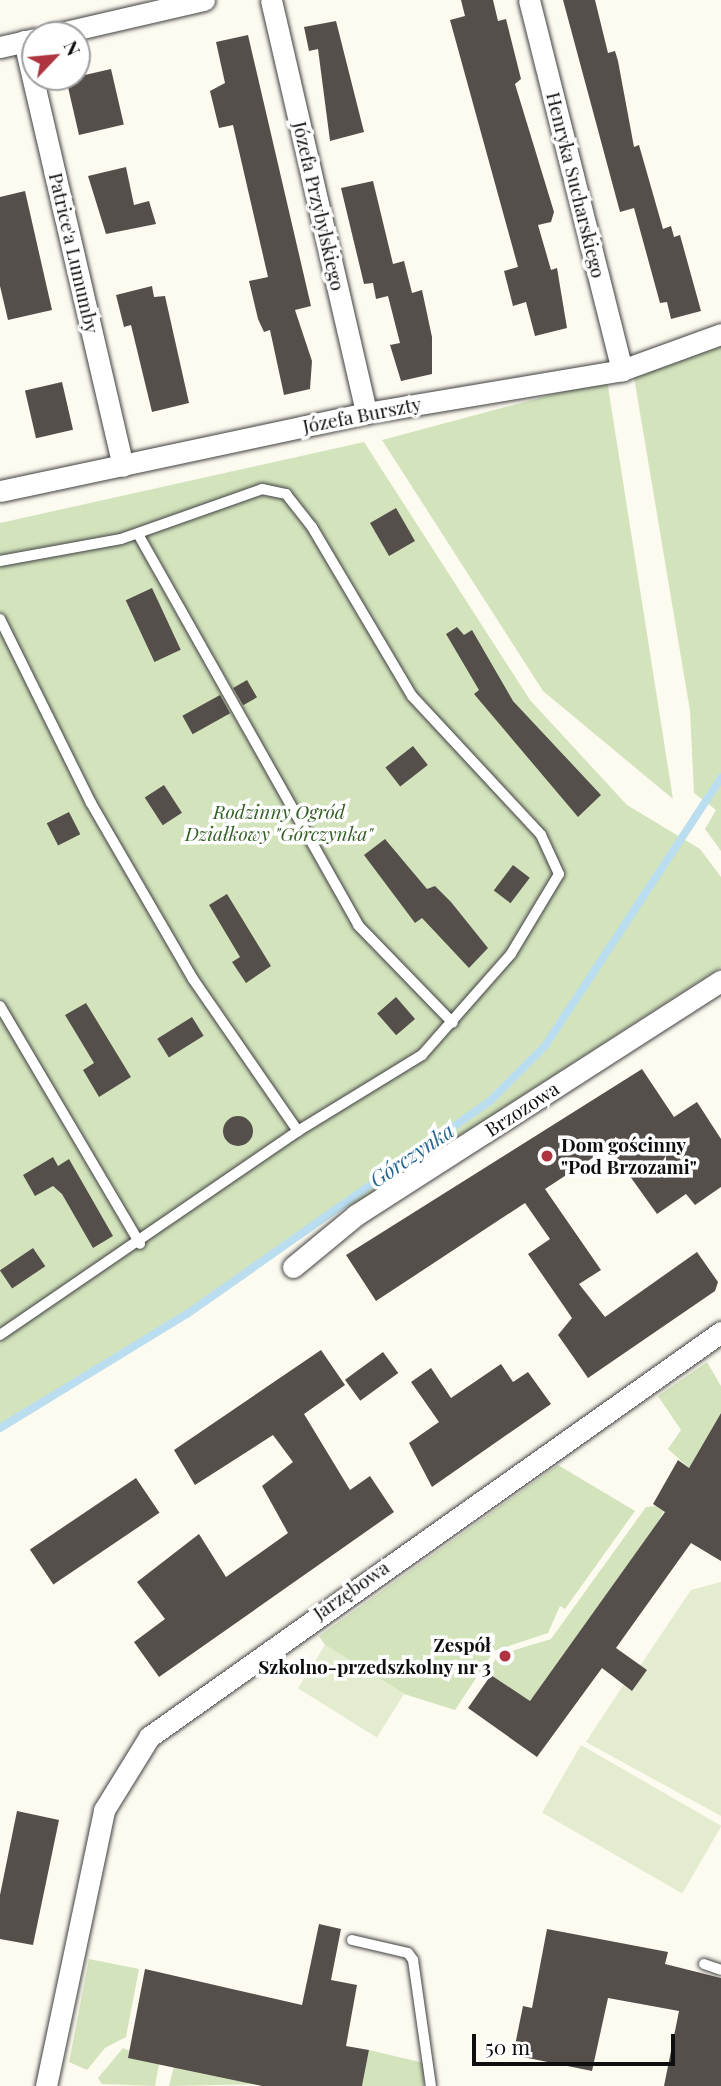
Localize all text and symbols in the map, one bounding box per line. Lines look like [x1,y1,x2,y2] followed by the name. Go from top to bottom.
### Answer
[21,21,91,91] north arrow
[58,36,88,60] text: N
[542,90,610,280] street label: Henryka Sucharskiego
[288,119,350,293] street label: Józefa Przybylskiego
[44,170,104,336] street label: Patrice'a Lumumby
[301,392,423,438] street label: Józefa Burszty
[185,801,373,845] park label: Rodzinny Ogród Działkowy "Górczynka"
[481,1077,563,1141] street label: Brzozowa
[364,1117,458,1191] water label: Górczynka
[561,1134,697,1178] place label: Dom gościnny "Pod Brzozami"
[539,1148,555,1164] marker: Dom gościnny "Pod Brzozami"
[309,1556,393,1624] street label: Jarzębowa
[257,1634,491,1678] place label: Zespół Szkolno-przedszkolny nr 3
[497,1648,513,1664] marker: Zespół Szkolno-przedszkolny nr 3
[476,2020,679,2064] scale bar
[485,2032,530,2060] text: 50 m

